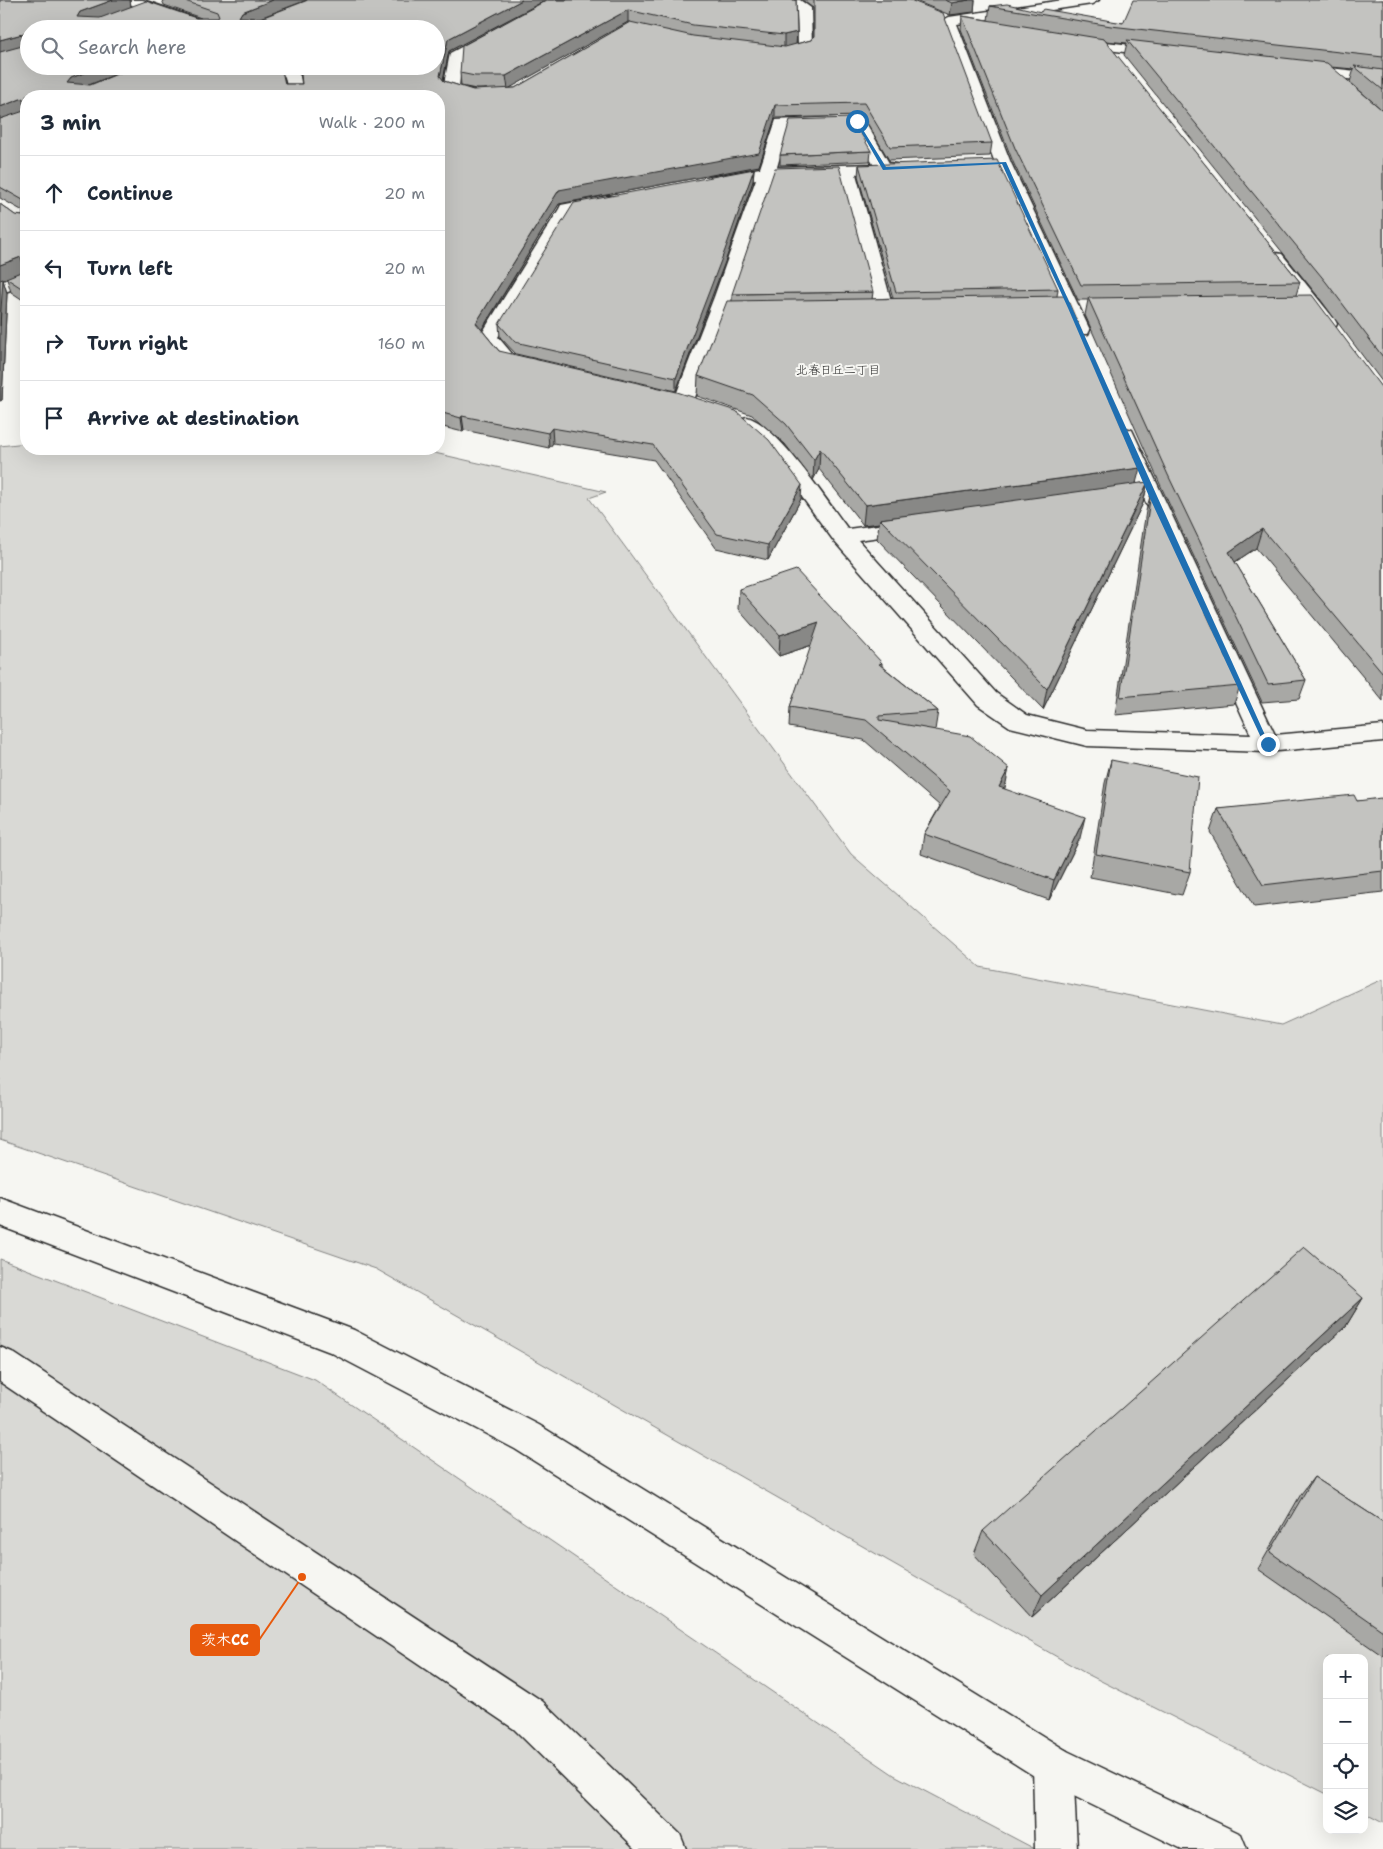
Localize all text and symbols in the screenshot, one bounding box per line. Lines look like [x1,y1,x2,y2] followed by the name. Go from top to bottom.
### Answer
[20,20,445,75] search box
[38,34,66,62] icon: search
[78,35,187,60] text: Search here
[40,109,101,137] text: 3 min
[846,110,869,133] route start
[319,112,425,133] text: Walk · 200 m
[40,179,68,207] icon: ahead
[87,181,173,206] text: Continue
[384,183,425,204] text: 20 m
[40,254,68,282] icon: left
[87,256,173,281] text: Turn left
[384,258,425,279] text: 20 m
[40,329,68,357] icon: right
[87,331,188,356] text: Turn right
[378,333,425,354] text: 160 m
[796,362,880,378] district label: 北春日丘二丁目
[40,404,68,432] icon: arrive
[87,406,299,431] text: Arrive at destination
[1257,733,1280,756] route end
[191,1625,259,1655] callout: 茨木CC
[201,1630,249,1650] text: 茨木CC
[1323,1654,1368,1834] map controls
[1323,1654,1368,1699] button: +
[1323,1699,1368,1744] button: −
[1323,1744,1368,1789] button: locate
[1323,1789,1368,1834] button: layers

